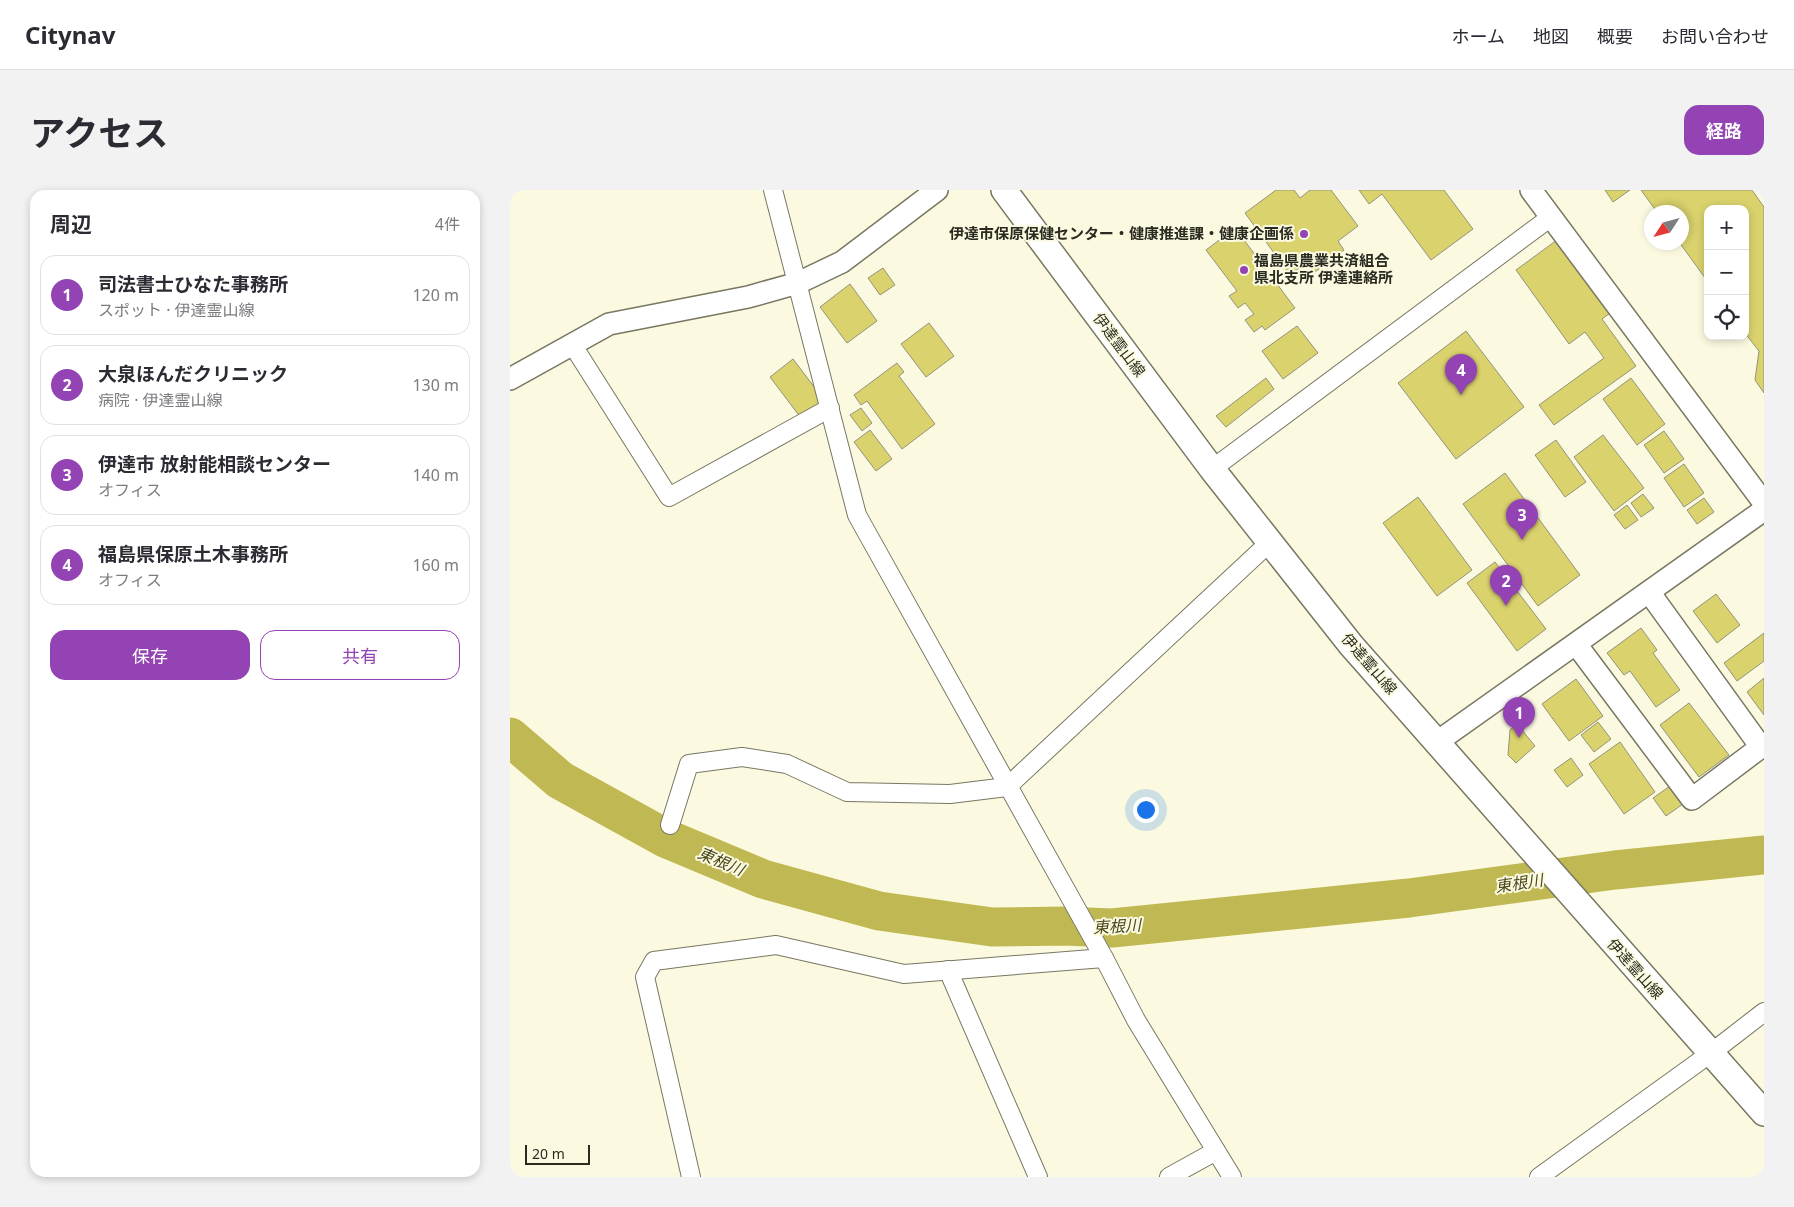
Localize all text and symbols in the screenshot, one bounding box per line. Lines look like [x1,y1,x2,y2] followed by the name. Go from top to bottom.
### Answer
[25,18,115,51] text: Citynav
[1452,24,1505,48] text: ホーム
[1533,24,1569,48] text: 地図
[1597,24,1633,48] text: 概要
[1661,24,1769,48] text: お問い合わせ
[1684,105,1764,155] button: 経路
[30,109,168,156] text: アクセス
[1644,205,1689,250] north arrow
[1704,205,1749,340] map controls
[1704,205,1749,250] button: +
[50,210,92,238] text: 周辺
[435,213,460,235] text: 4件
[949,223,1294,243] place label: 伊達市保原保健センター・健康推進課・健康企画係
[1298,228,1310,240] marker: 伊達市保原保健センター・健康推進課・健康企画係
[1253,250,1393,287] place label: 福島県農業共済組合 県北支所 伊達連絡所
[1704,250,1749,295] button: −
[1238,264,1250,276] marker: 福島県農業共済組合 県北支所 伊達連絡所
[98,271,288,297] text: 司法書士ひなた事務所
[62,284,72,306] text: 1
[412,284,459,306] text: 120 m
[1704,295,1749,340] button: locate
[98,299,255,321] text: スポット · 伊達霊山線
[1089,308,1150,380] street label: 伊達霊山線
[1445,354,1477,395] pin: 4
[98,361,288,387] text: 大泉ほんだクリニック
[62,374,72,396] text: 2
[412,374,459,396] text: 130 m
[98,389,223,411] text: 病院 · 伊達霊山線
[98,451,331,477] text: 伊達市 放射能相談センター
[62,464,72,486] text: 3
[412,464,459,486] text: 140 m
[98,479,162,501] text: オフィス
[1506,499,1538,540] pin: 3
[98,541,288,567] text: 福島県保原土木事務所
[62,554,72,576] text: 4
[412,554,459,576] text: 160 m
[1490,565,1522,606] pin: 2
[98,569,162,591] text: オフィス
[1338,628,1402,698] street label: 伊達霊山線
[50,630,250,680] button: 保存
[260,630,460,680] button: 共有
[1503,697,1535,738] pin: 1
[1133,797,1159,823] your location
[695,841,749,881] water label: 東根川
[1494,868,1546,897] water label: 東根川
[1092,914,1144,938] water label: 東根川
[1603,934,1668,1003] street label: 伊達霊山線
[525,1142,590,1165] scale bar
[532,1144,565,1163] text: 20 m

